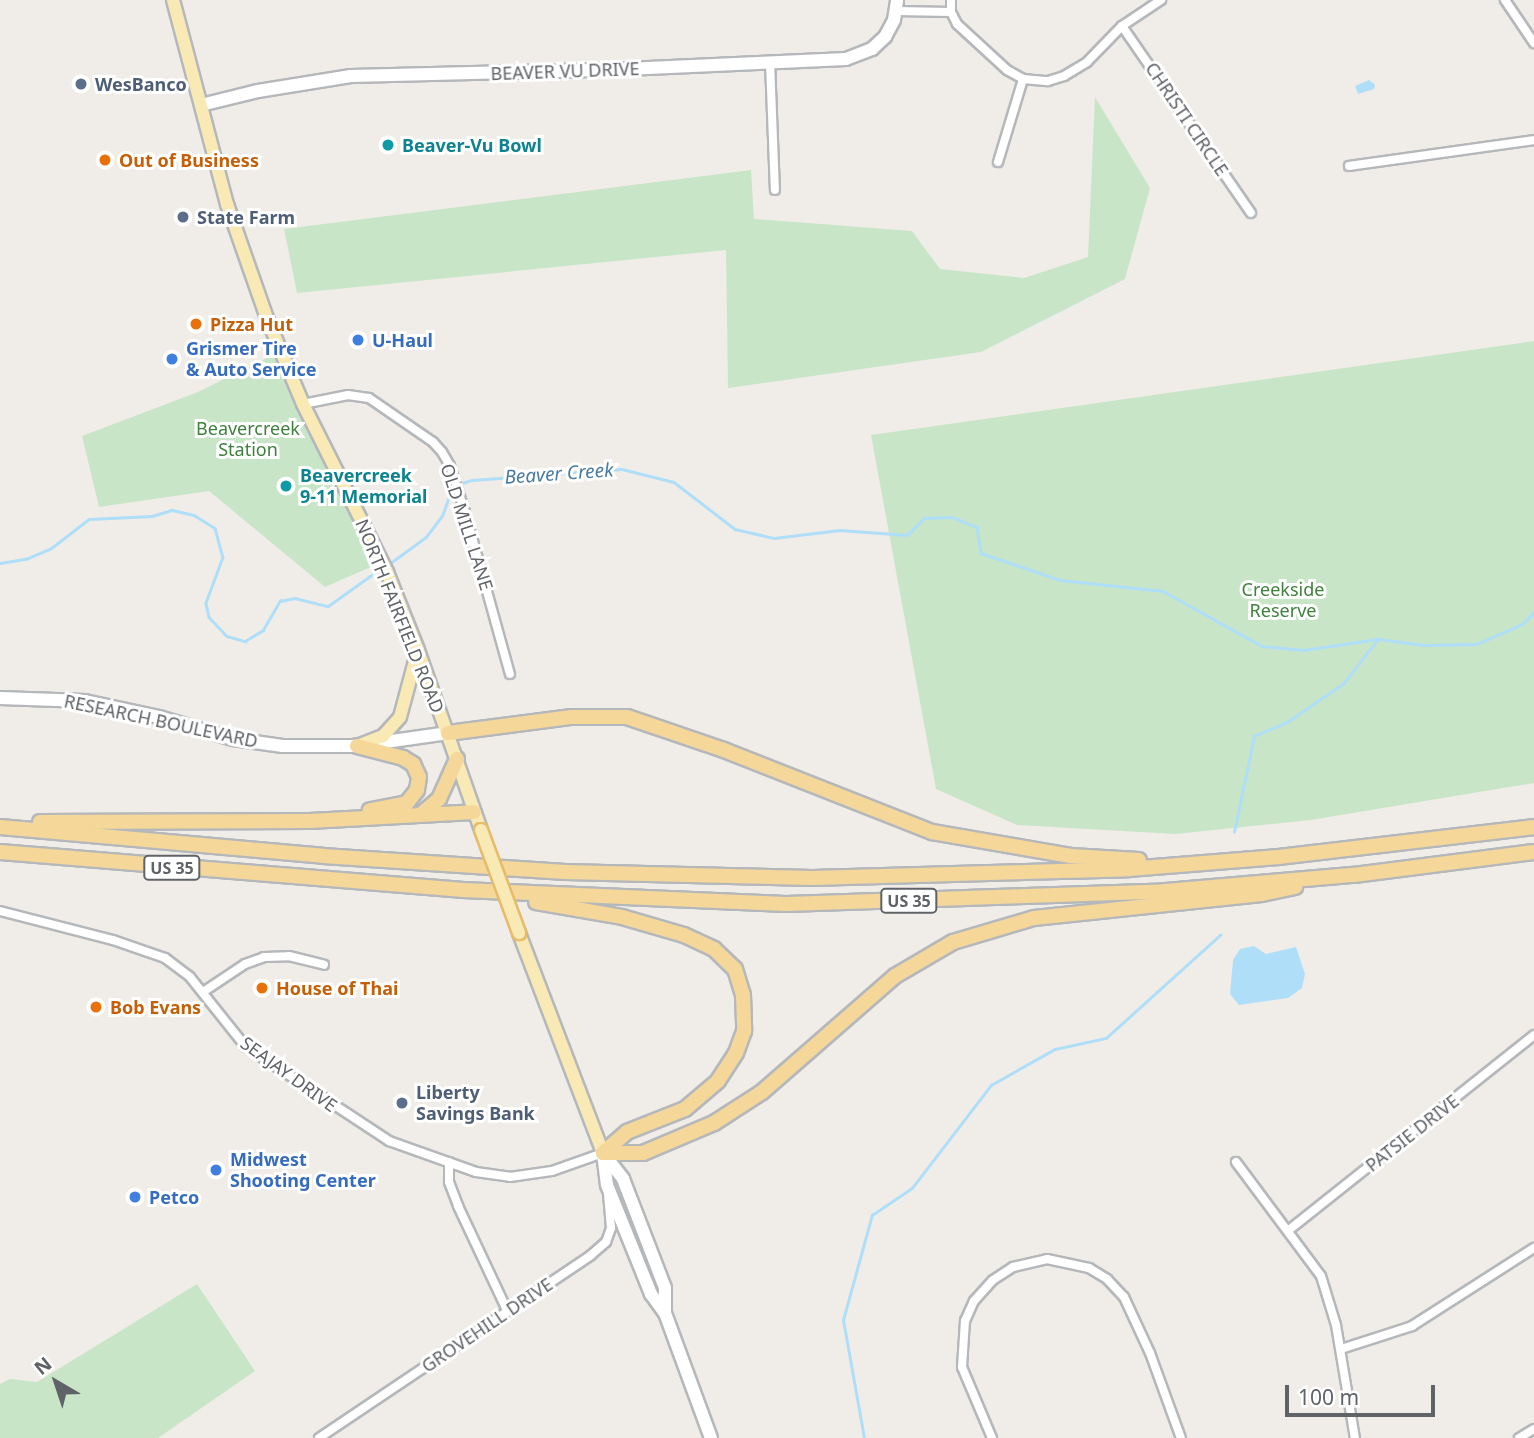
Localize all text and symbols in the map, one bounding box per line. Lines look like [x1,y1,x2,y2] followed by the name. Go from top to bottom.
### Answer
[490,58,640,84] street label: BEAVER VU DRIVE
[1141,58,1233,180] street label: CHRISTI CIRCLE
[95,73,187,95] place label: WesBanco
[73,76,89,92] marker: WesBanco
[402,134,542,156] place label: Beaver-Vu Bowl
[380,137,396,153] marker: Beaver-Vu Bowl
[119,149,259,171] place label: Out of Business
[97,152,113,168] marker: Out of Business
[197,206,295,228] place label: State Farm
[175,209,191,225] marker: State Farm
[210,313,293,335] place label: Pizza Hut
[188,316,204,332] marker: Pizza Hut
[372,329,433,351] place label: U-Haul
[350,332,366,348] marker: U-Haul
[186,338,316,380] place label: Grismer Tire & Auto Service
[164,351,180,367] marker: Grismer Tire & Auto Service
[196,418,300,460] park label: Beavercreek Station
[504,459,614,489] water label: Beaver Creek
[436,461,498,593] street label: OLD MILL LANE
[300,465,427,508] place label: Beavercreek 9-11 Memorial
[278,478,294,494] marker: Beavercreek 9-11 Memorial
[351,516,449,716] street label: NORTH FAIRFIELD ROAD
[1242,579,1324,622] park label: Creekside Reserve
[62,690,260,752] street label: RESEARCH BOULEVARD
[142,856,202,880] road number: US 35
[879,888,939,914] road number: US 35
[276,977,398,999] place label: House of Thai
[254,980,270,996] marker: House of Thai
[110,996,201,1018] place label: Bob Evans
[88,999,104,1015] marker: Bob Evans
[237,1032,341,1116] street label: SEAJAY DRIVE
[416,1082,535,1124] place label: Liberty Savings Bank
[1361,1090,1463,1176] street label: PATSIE DRIVE
[394,1095,410,1111] marker: Liberty Savings Bank
[230,1149,376,1192] place label: Midwest Shooting Center
[208,1162,224,1178] marker: Midwest Shooting Center
[149,1186,199,1208] place label: Petco
[127,1189,143,1205] marker: Petco
[417,1273,557,1377] street label: GROVEHILL DRIVE
[21,1347,91,1417] north arrow
[29,1351,57,1381] text: N
[1289,1372,1440,1416] scale bar
[1298,1383,1359,1411] text: 100 m

